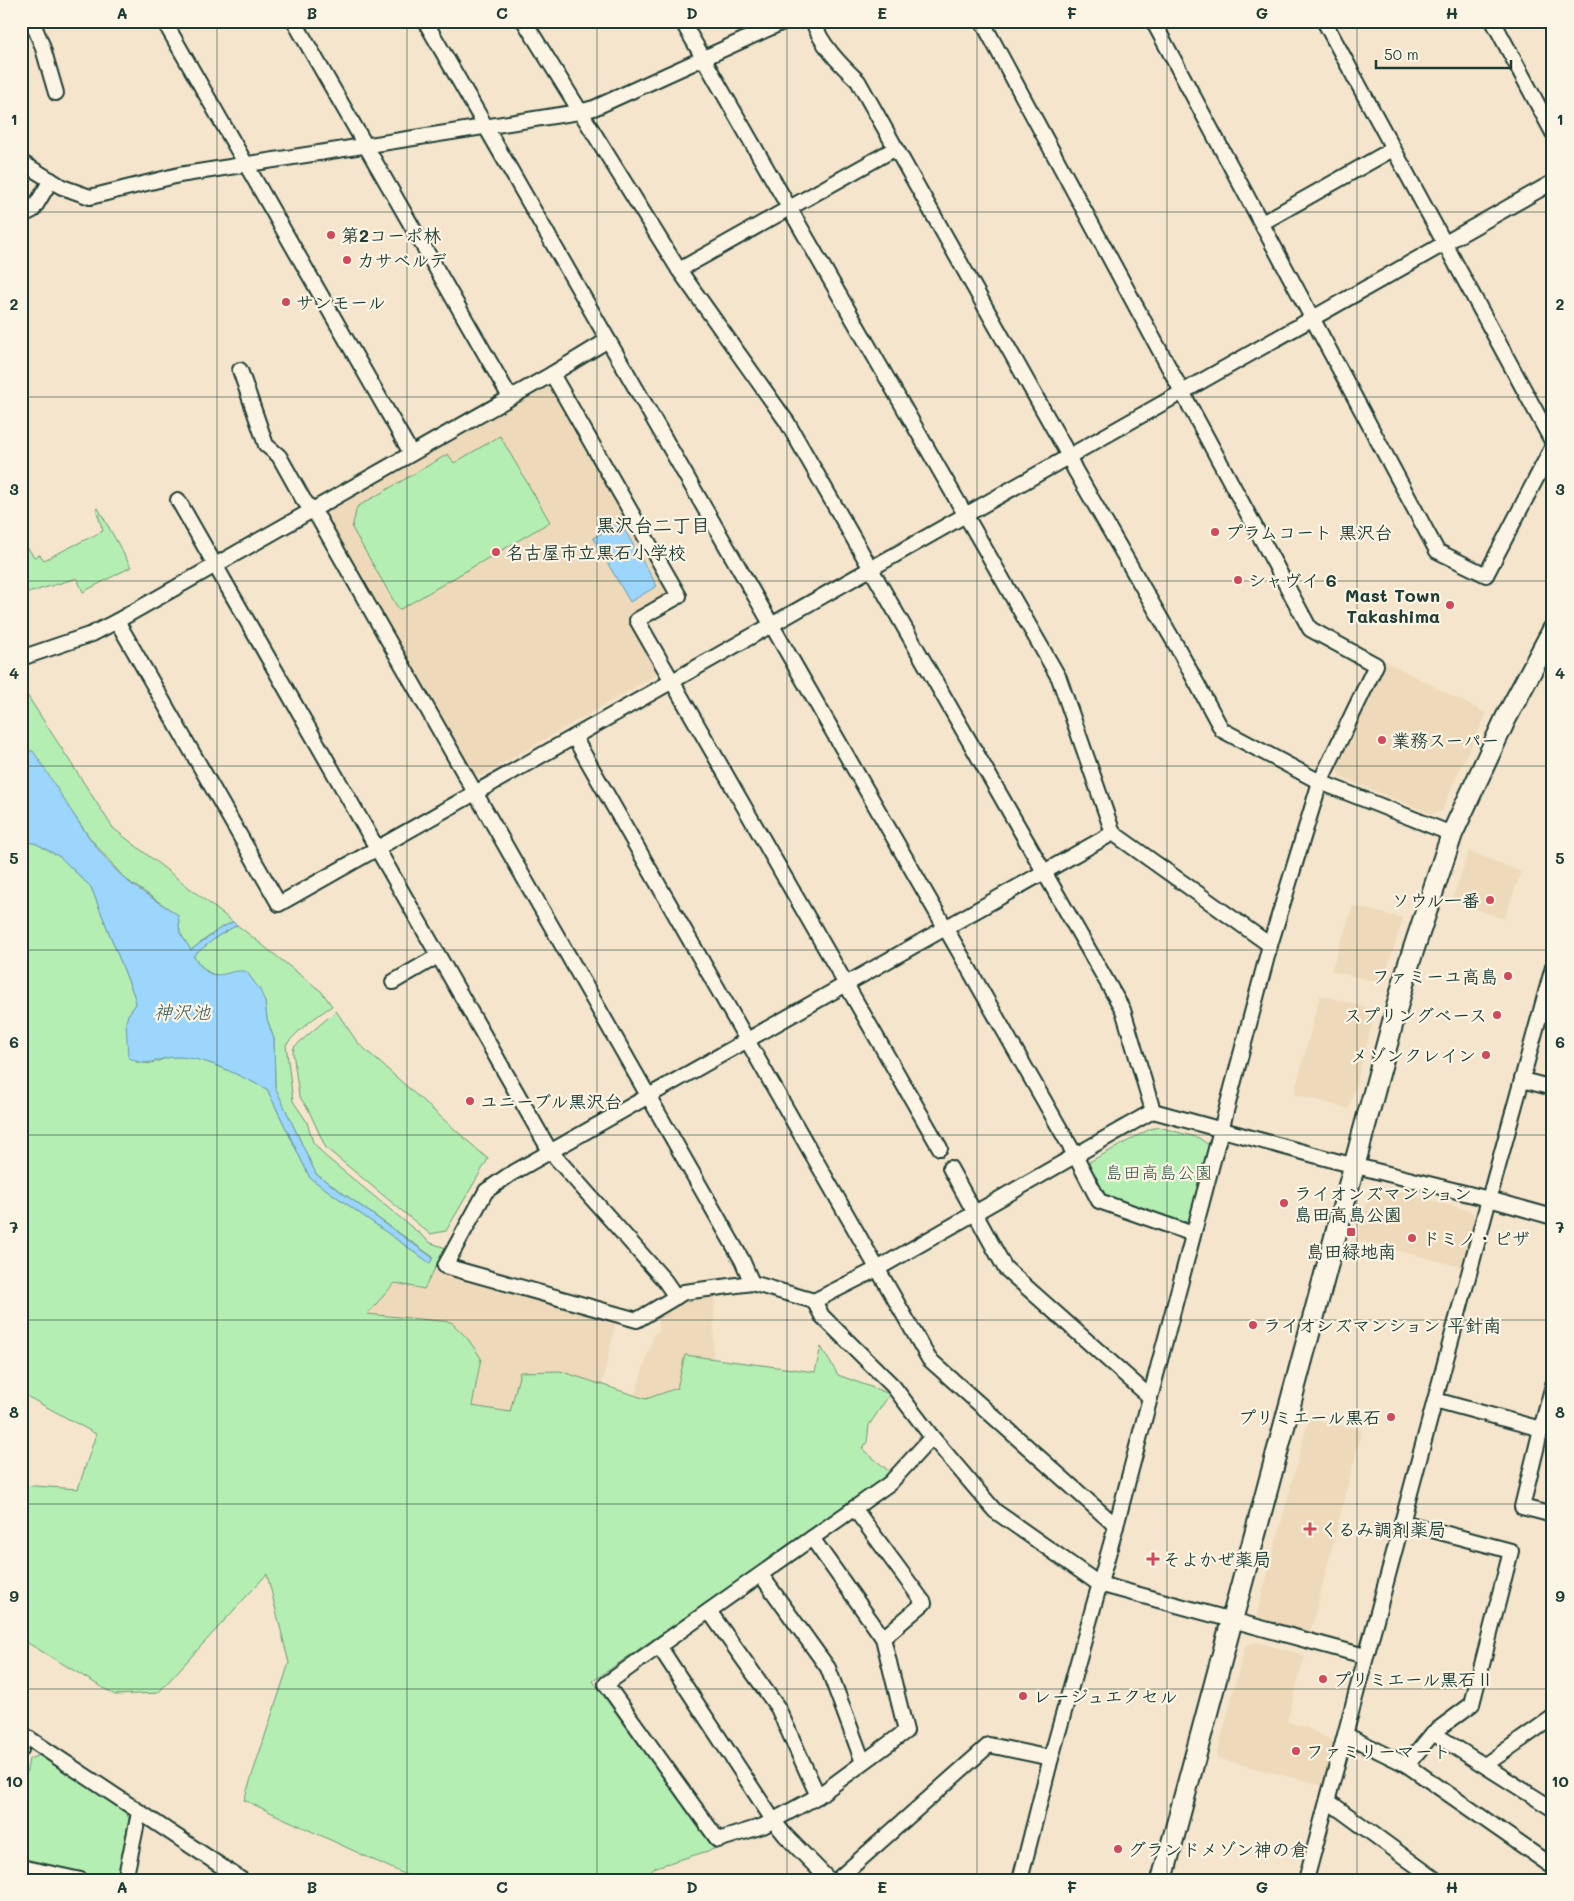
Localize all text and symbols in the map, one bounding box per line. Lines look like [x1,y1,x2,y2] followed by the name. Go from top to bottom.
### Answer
[116,2,128,23] text: A
[307,2,317,23] text: B
[496,2,508,23] text: C
[686,2,698,23] text: D
[877,2,887,23] text: E
[1067,2,1077,23] text: F
[1256,2,1268,23] text: G
[1446,2,1458,23] text: H
[1376,38,1512,70] scale bar
[1384,44,1419,64] text: 50 m
[10,108,18,129] text: 1
[1556,108,1564,129] text: 1
[341,223,441,247] place label: 第2コーポ林
[325,229,337,241] marker: 第2コーポ林
[357,248,447,272] place label: カサベルデ
[341,254,353,266] marker: カサベルデ
[296,290,385,314] place label: サンモール
[10,293,19,314] text: 2
[1556,293,1565,314] text: 2
[280,296,292,308] marker: サンモール
[9,478,19,499] text: 3
[1555,478,1565,499] text: 3
[596,512,710,537] district label: 黒沢台二丁目
[1225,520,1392,544] place label: プラムコート 黒沢台
[1209,526,1221,538] marker: プラムコート 黒沢台
[506,540,686,564] place label: 名古屋市立黒石小学校
[490,546,502,558] marker: 名古屋市立黒石小学校
[1248,568,1337,592] place label: シャヴイ 6
[1232,574,1244,586] marker: シャヴイ 6
[1345,583,1440,628] place label: Mast Town Takashima
[1444,599,1456,611] marker: Mast Town Takashima
[9,662,19,683] text: 4
[1555,662,1565,683] text: 4
[1392,728,1499,752] place label: 業務スーパー
[1376,734,1388,746] marker: 業務スーパー
[9,847,19,868] text: 5
[1555,847,1565,868] text: 5
[1391,888,1480,912] place label: ソウル一番
[1484,894,1496,906] marker: ソウル一番
[1372,964,1498,988] place label: ファミーユ高島
[1502,970,1514,982] marker: ファミーユ高島
[153,999,211,1024] water label: 神沢池
[1344,1003,1487,1027] place label: スプリングベース
[1491,1009,1503,1021] marker: スプリングベース
[9,1031,19,1052] text: 6
[1555,1031,1565,1052] text: 6
[1350,1043,1476,1067] place label: メゾンクレイン
[1480,1049,1492,1061] marker: メゾンクレイン
[480,1089,622,1113] place label: ユニーブル黒沢台
[464,1095,476,1107] marker: ユニーブル黒沢台
[1105,1160,1213,1184] park label: 島田高島公園
[1294,1181,1472,1226] place label: ライオンズマンション 島田高島公園
[1278,1197,1290,1209] marker: ライオンズマンション 島田高島公園
[10,1216,19,1237] text: 7
[1556,1216,1565,1237] text: 7
[1345,1226,1357,1238] marker: 島田緑地南
[1422,1226,1530,1250] place label: ドミノ・ピザ
[1406,1232,1418,1244] marker: ドミノ・ピザ
[1306,1239,1396,1263] place label: 島田緑地南
[1263,1313,1501,1337] place label: ライオンズマンション 平針南
[1247,1319,1259,1331] marker: ライオンズマンション 平針南
[9,1401,19,1422] text: 8
[1555,1401,1565,1422] text: 8
[1238,1405,1381,1429] place label: プリミエール黒石
[1385,1411,1397,1423] marker: プリミエール黒石
[1320,1517,1446,1541] place label: くるみ調剤薬局
[1304,1523,1316,1535] marker: くるみ調剤薬局
[1163,1547,1271,1571] place label: そよかぜ薬局
[1147,1553,1159,1565] marker: そよかぜ薬局
[9,1585,19,1606] text: 9
[1555,1585,1565,1606] text: 9
[1333,1667,1494,1691] place label: プリミエール黒石Ⅱ
[1317,1673,1329,1685] marker: プリミエール黒石Ⅱ
[1033,1684,1177,1708] place label: レージュエクセル
[1017,1690,1029,1702] marker: レージュエクセル
[1306,1739,1451,1763] place label: ファミリーマート
[1290,1745,1302,1757] marker: ファミリーマート
[5,1770,23,1791] text: 10
[1551,1770,1569,1791] text: 10
[1128,1837,1308,1861] place label: グランドメゾン神の倉
[1112,1843,1124,1855] marker: グランドメゾン神の倉
[116,1876,128,1897] text: A
[307,1876,317,1897] text: B
[496,1876,508,1897] text: C
[686,1876,698,1897] text: D
[877,1876,887,1897] text: E
[1067,1876,1077,1897] text: F
[1256,1876,1268,1897] text: G
[1446,1876,1458,1897] text: H

